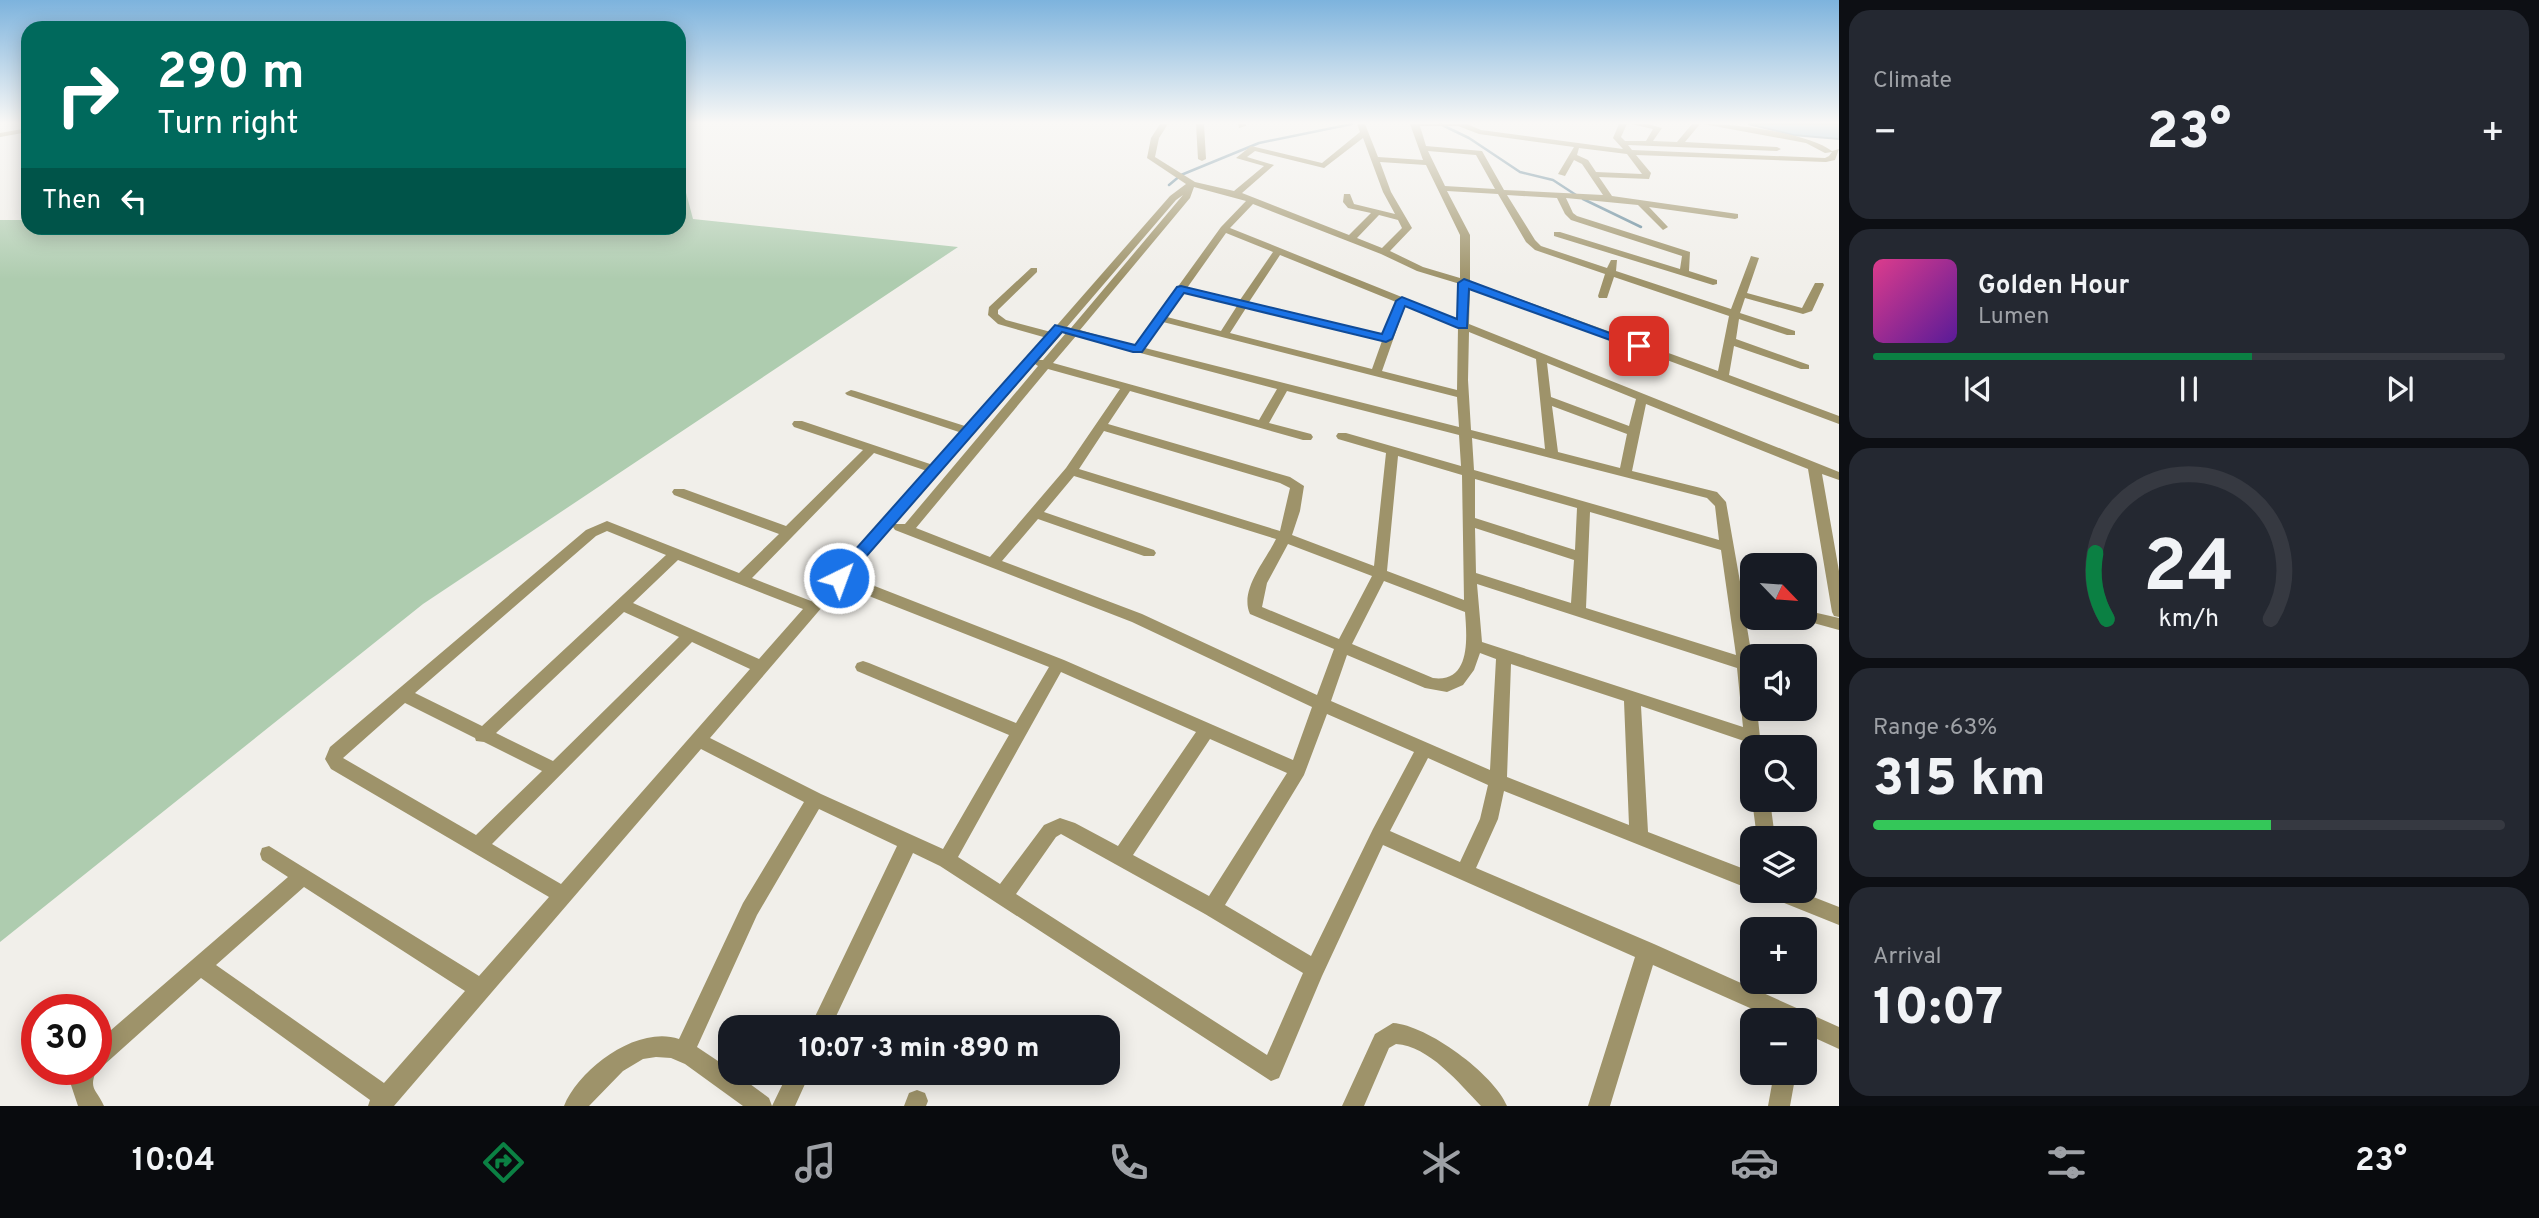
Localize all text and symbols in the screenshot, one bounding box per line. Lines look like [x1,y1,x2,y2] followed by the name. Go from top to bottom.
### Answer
[157,44,305,106] text: 290 m
[42,49,133,140] icon: right
[1873,67,1952,96] text: Climate
[2147,101,2231,167] text: 23°
[157,105,299,145] text: Turn right
[1873,110,1898,159] text: −
[2480,110,2505,159] text: +
[115,182,153,220] icon: left
[42,185,101,218] text: Then
[1978,270,2129,303] text: Golden Hour
[1978,303,2049,332] text: Lumen
[1609,316,1669,376] pin
[1620,327,1658,365] icon: arrive
[1959,370,1997,408] icon: previous
[2170,370,2208,408] icon: pause
[2381,370,2419,408] icon: next
[2143,525,2235,617] text: 24
[802,541,876,615] position arrow
[1740,553,1816,630] north arrow
[1740,553,1817,1085] map controls
[2159,604,2219,636] text: km/h
[1740,644,1817,721] button: sound
[1873,714,1997,743] text: Range · 63%
[1740,735,1817,812] button: search
[1873,748,2046,814] text: 315 km
[1740,826,1817,903] button: layers
[1740,917,1817,994] button: +
[1873,943,1942,972] text: Arrival
[1873,977,2003,1043] text: 10:07
[21,994,112,1085] speed limit sign: 30
[1740,1008,1817,1085] button: −
[799,1033,1039,1066] text: 10:07 · 3 min · 890 m
[479,1138,528,1187] icon: directions
[791,1138,840,1187] icon: music
[1104,1138,1153,1187] icon: phone
[1417,1138,1466,1187] icon: climate
[1730,1138,1779,1187] icon: car
[2042,1138,2091,1187] icon: filters
[132,1142,215,1182] text: 10:04
[2355,1142,2407,1182] text: 23°

